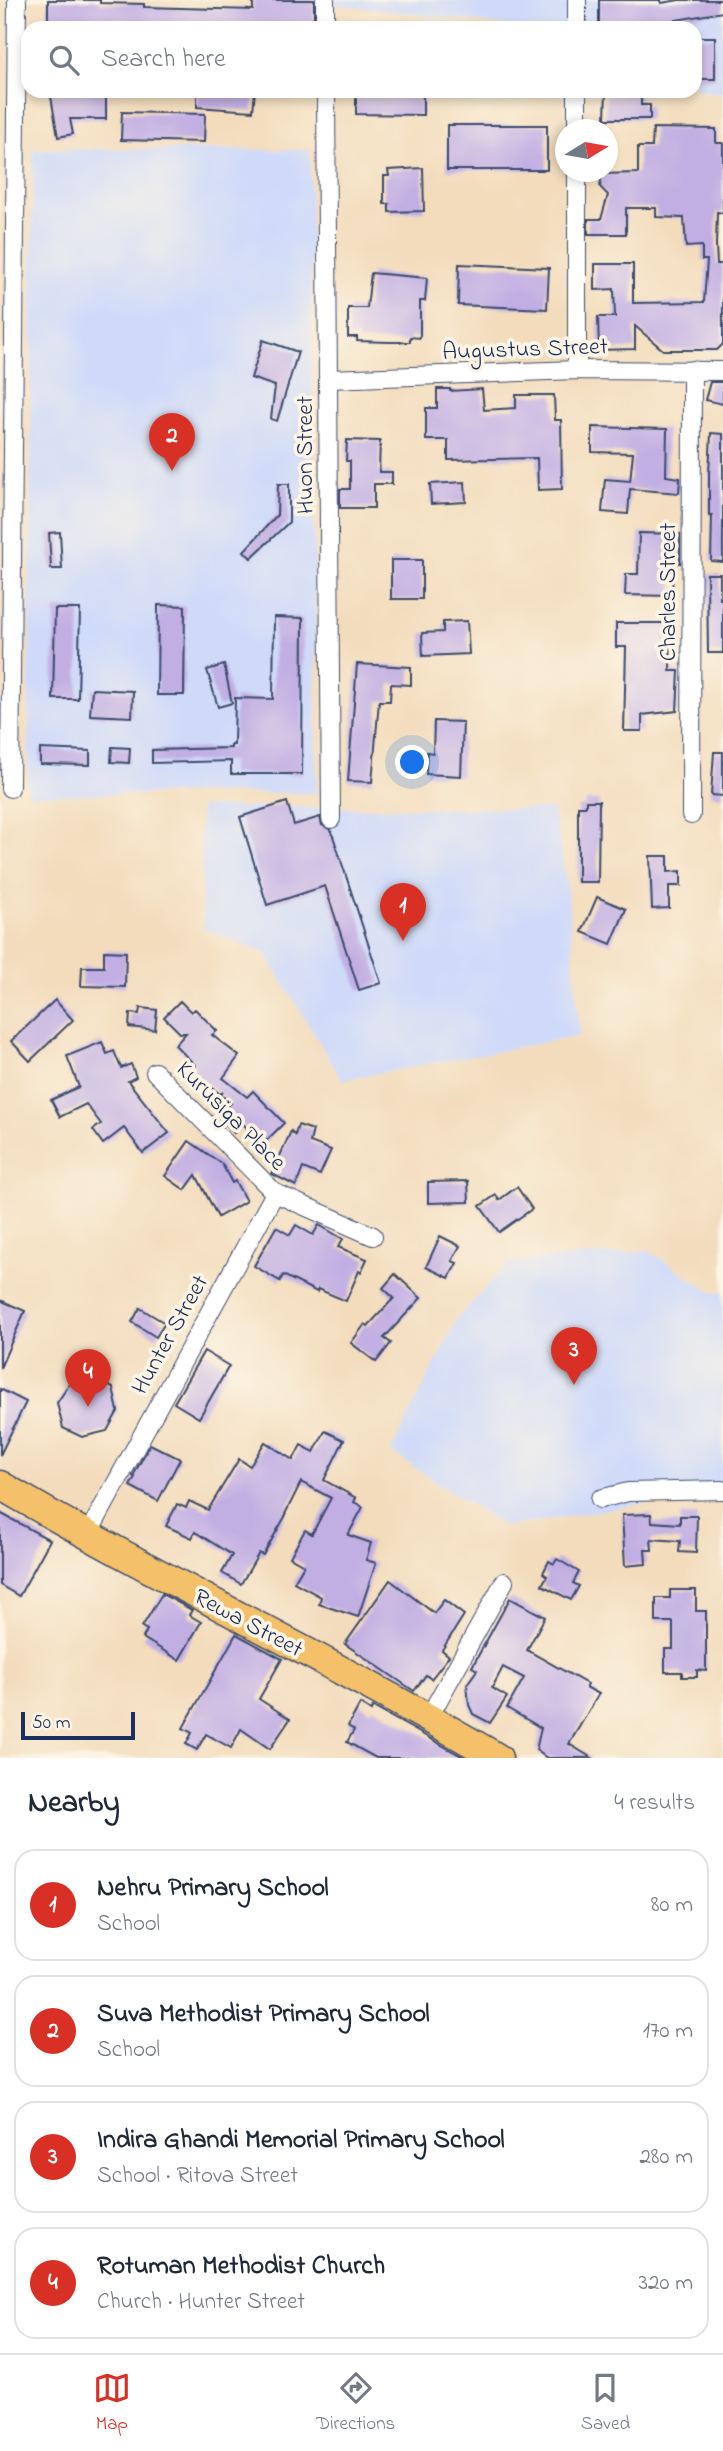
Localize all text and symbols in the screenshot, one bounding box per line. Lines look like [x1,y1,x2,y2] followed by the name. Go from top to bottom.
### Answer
[21,21,702,98] search box
[45,41,83,79] icon: search
[101,41,226,79] text: Search here
[555,119,618,182] north arrow
[442,330,608,371] street label: Augustus Street
[289,396,324,514] street label: Huon Street
[149,413,195,471] pin: 2
[652,523,687,661] street label: Charles Street
[395,745,429,779] your location
[380,883,426,941] pin: 1
[167,1054,294,1180] street label: Kurusiga Place
[124,1269,219,1401] street label: Hunter Street
[551,1327,597,1385] pin: 3
[65,1349,111,1407] pin: 4
[187,1581,309,1668] street label: Rewa Street
[21,1709,135,1741] scale bar
[32,1710,71,1737] text: 50 m
[28,1782,120,1826] text: Nearby
[614,1787,695,1820] text: 4 results
[97,1870,329,1908] text: Nehru Primary School
[49,1889,57,1922] text: 1
[651,1889,693,1922] text: 80 m
[97,1908,160,1941] text: School
[97,1996,430,2034] text: Suva Methodist Primary School
[47,2015,59,2048] text: 2
[643,2015,693,2048] text: 170 m
[97,2034,160,2067] text: School
[97,2122,505,2160] text: Indira Ghandi Memorial Primary School
[48,2141,58,2174] text: 3
[639,2141,693,2174] text: 280 m
[97,2160,298,2193] text: School · Ritova Street
[97,2248,385,2286] text: Rotuman Methodist Church
[48,2267,58,2300] text: 4
[639,2267,693,2300] text: 320 m
[97,2286,305,2319] text: Church · Hunter Street
[93,2369,131,2438] tab: Map
[316,2369,395,2438] tab: Directions
[581,2369,630,2438] tab: Saved

